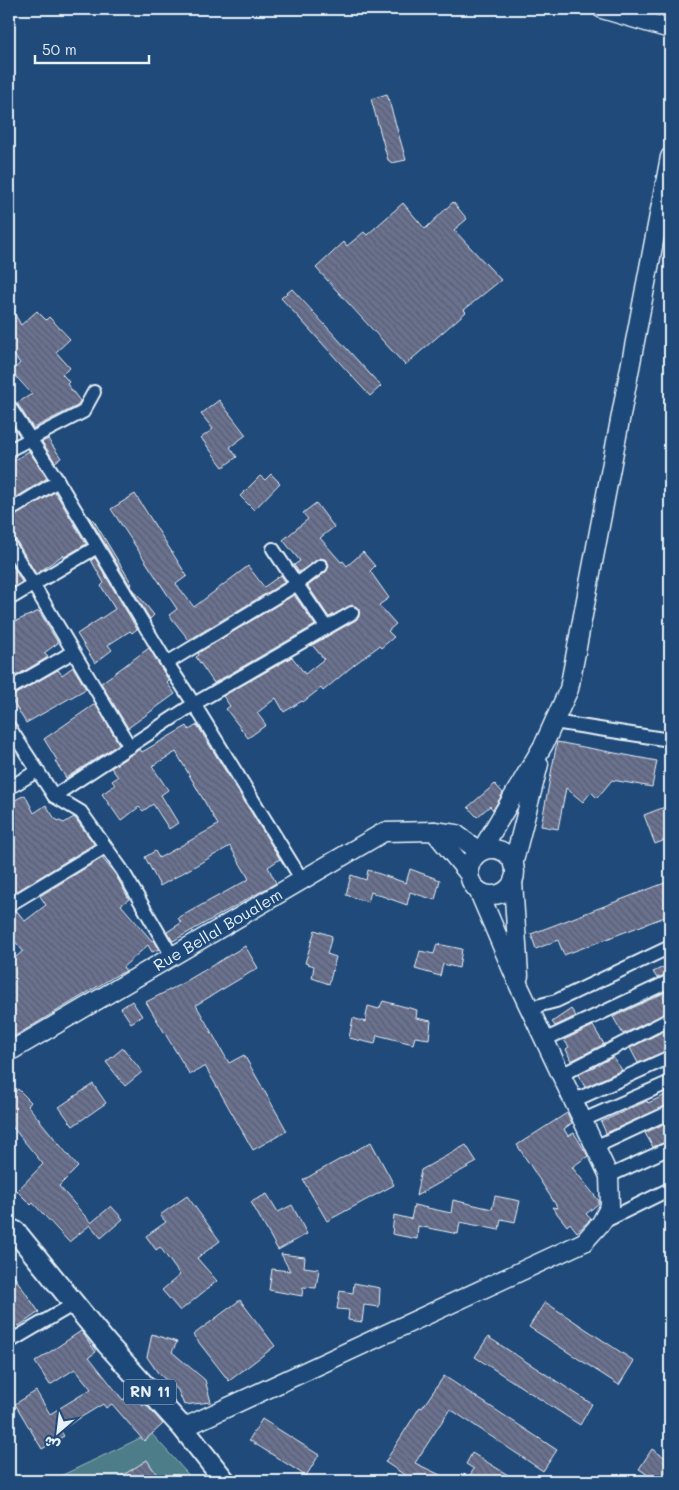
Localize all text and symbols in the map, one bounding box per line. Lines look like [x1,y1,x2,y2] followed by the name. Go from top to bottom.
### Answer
[35,32,149,64] scale bar
[42,39,77,59] text: 50 m
[149,883,286,975] street label: Rue Bellal Boualem
[124,1380,176,1404] road number: RN 11
[32,1408,82,1458] north arrow
[40,1432,63,1456] text: ش

